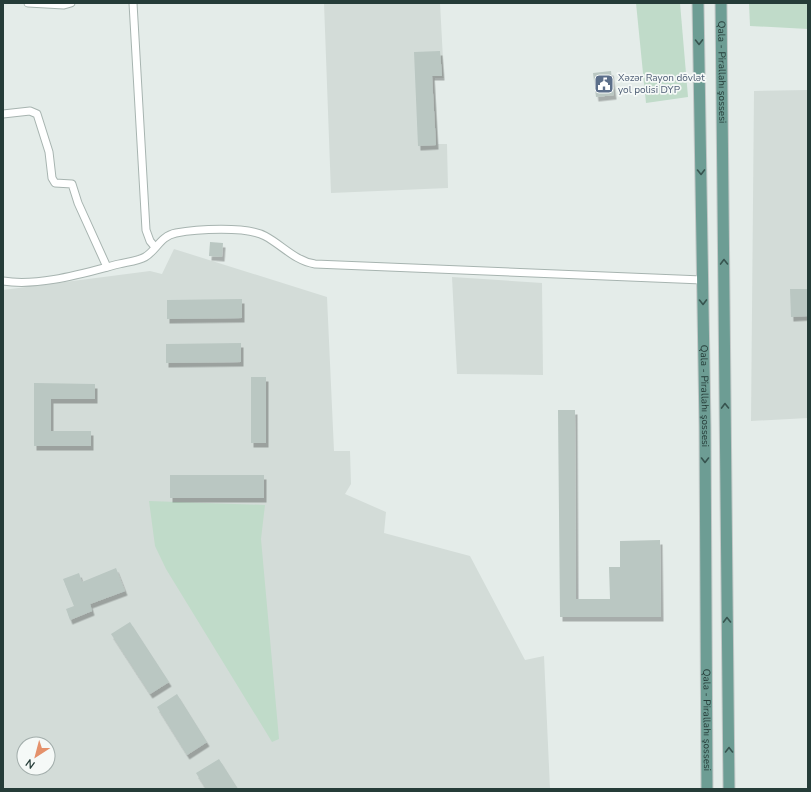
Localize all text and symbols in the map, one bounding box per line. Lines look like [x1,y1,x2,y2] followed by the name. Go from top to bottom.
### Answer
[714,21,729,123] street label: Qala - Pirallahı şossesi
[695,39,703,45] one-way arrow
[618,71,705,97] place label: Xəzər Rayon dövlət yol polisi DYP
[593,73,615,95] public building icon: Xəzər Rayon dövlət yol polisi DYP
[697,169,705,175] one-way arrow
[720,259,728,265] one-way arrow
[698,299,707,305] one-way arrow
[697,345,712,447] street label: Qala - Pirallahı şossesi
[721,403,729,409] one-way arrow
[701,457,709,463] one-way arrow
[723,617,731,623] one-way arrow
[699,669,714,771] street label: Qala - Pirallahı şossesi
[16,736,56,776] north arrow
[724,747,733,753] one-way arrow
[23,755,38,772] text: N

